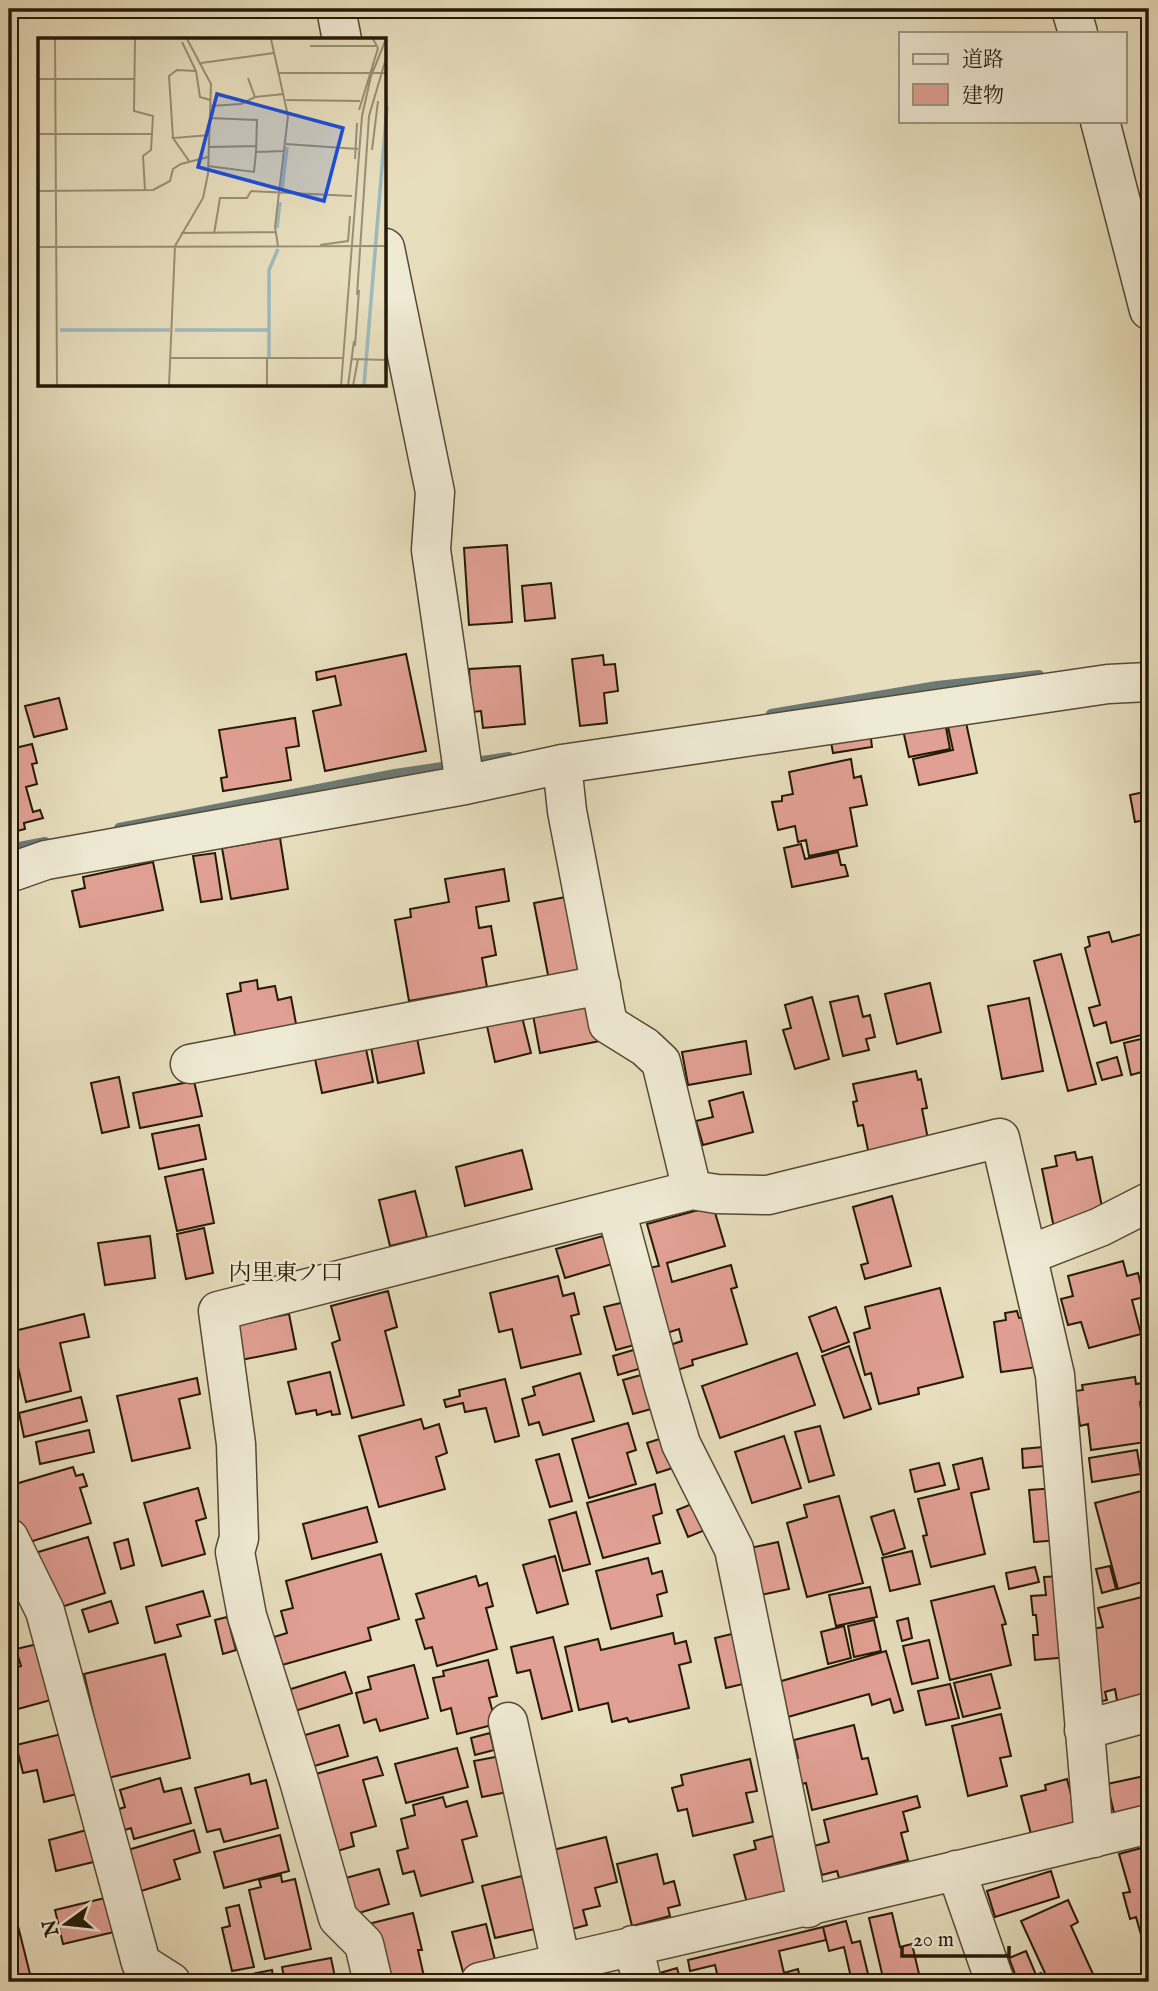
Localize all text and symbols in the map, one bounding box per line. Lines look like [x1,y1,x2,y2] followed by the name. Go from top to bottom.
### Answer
[899,32,1126,122] legend
[38,38,387,387] inset map
[962,47,1004,74] text: 道路
[962,83,1004,110] text: 建物
[229,1259,344,1288] district label: 内里東ノ口
[32,1890,102,1960] north arrow
[902,1914,1009,1958] scale bar
[38,1916,65,1940] text: N
[913,1927,954,1954] text: 20 m

